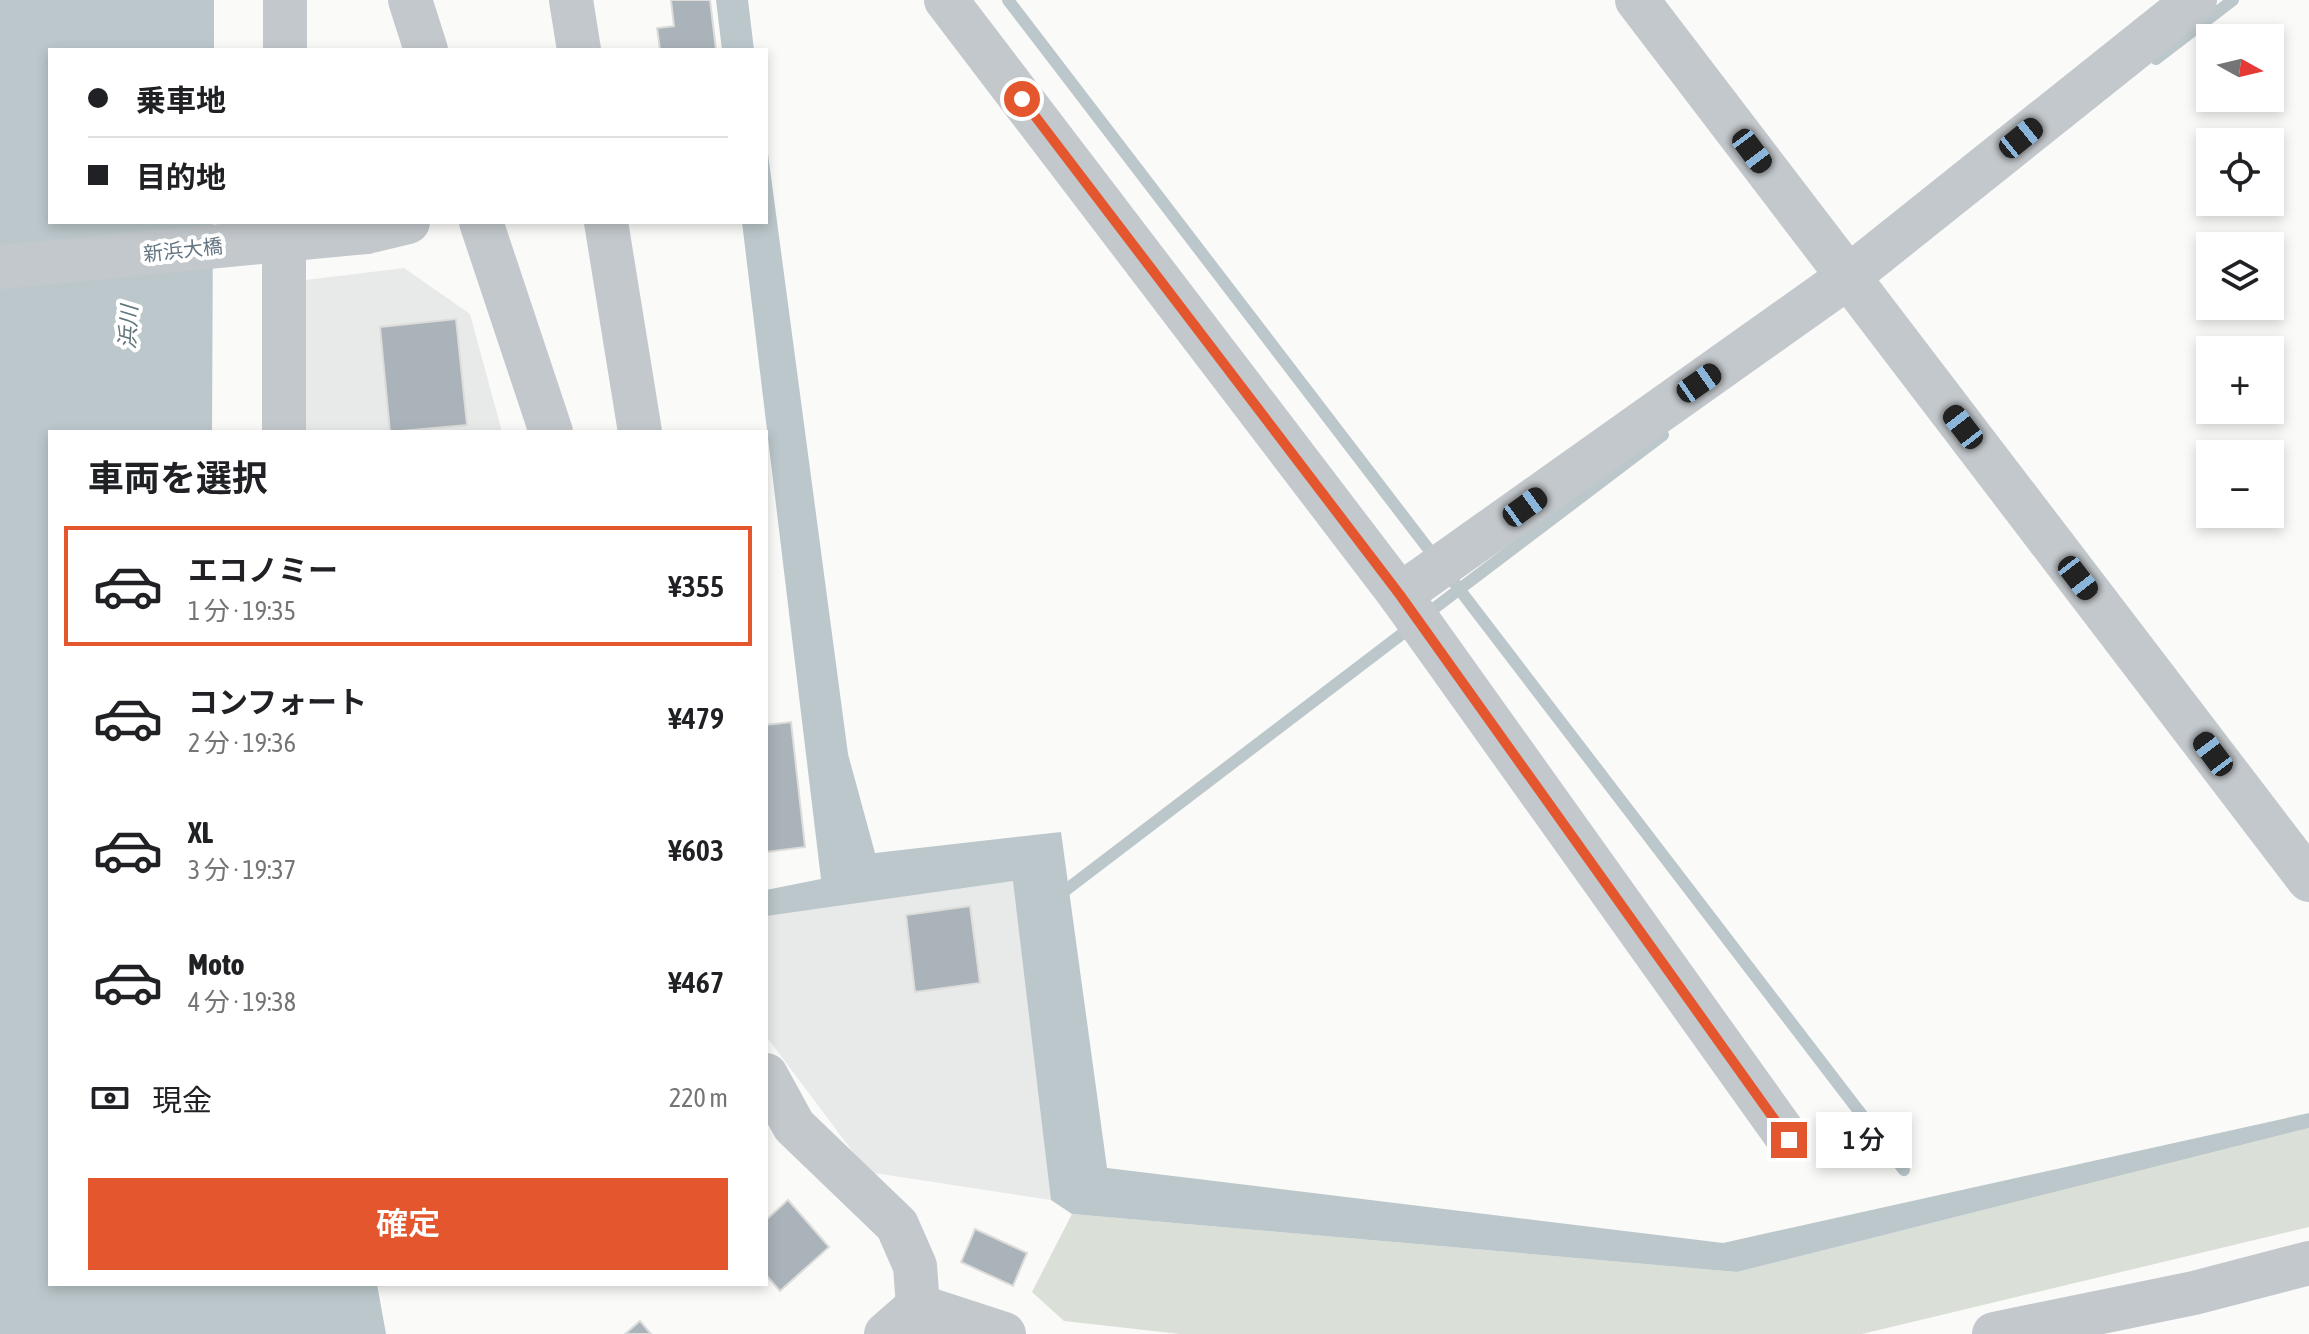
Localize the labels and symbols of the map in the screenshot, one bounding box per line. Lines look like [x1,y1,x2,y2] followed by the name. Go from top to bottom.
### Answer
[2196,24,2284,112] north arrow
[1004,81,1040,117] route start
[1995,114,2047,162] car
[1728,125,1776,177] car
[142,234,224,265] street label: 新浜大橋
[114,302,142,350] water label: 浜川
[1672,359,1726,407] car
[1939,401,1987,453] car
[1499,483,1551,531] car
[2054,552,2102,604] car
[2189,728,2237,780] car
[1817,1112,1913,1168] callout: 1 分
[1771,1122,1807,1158] route end

